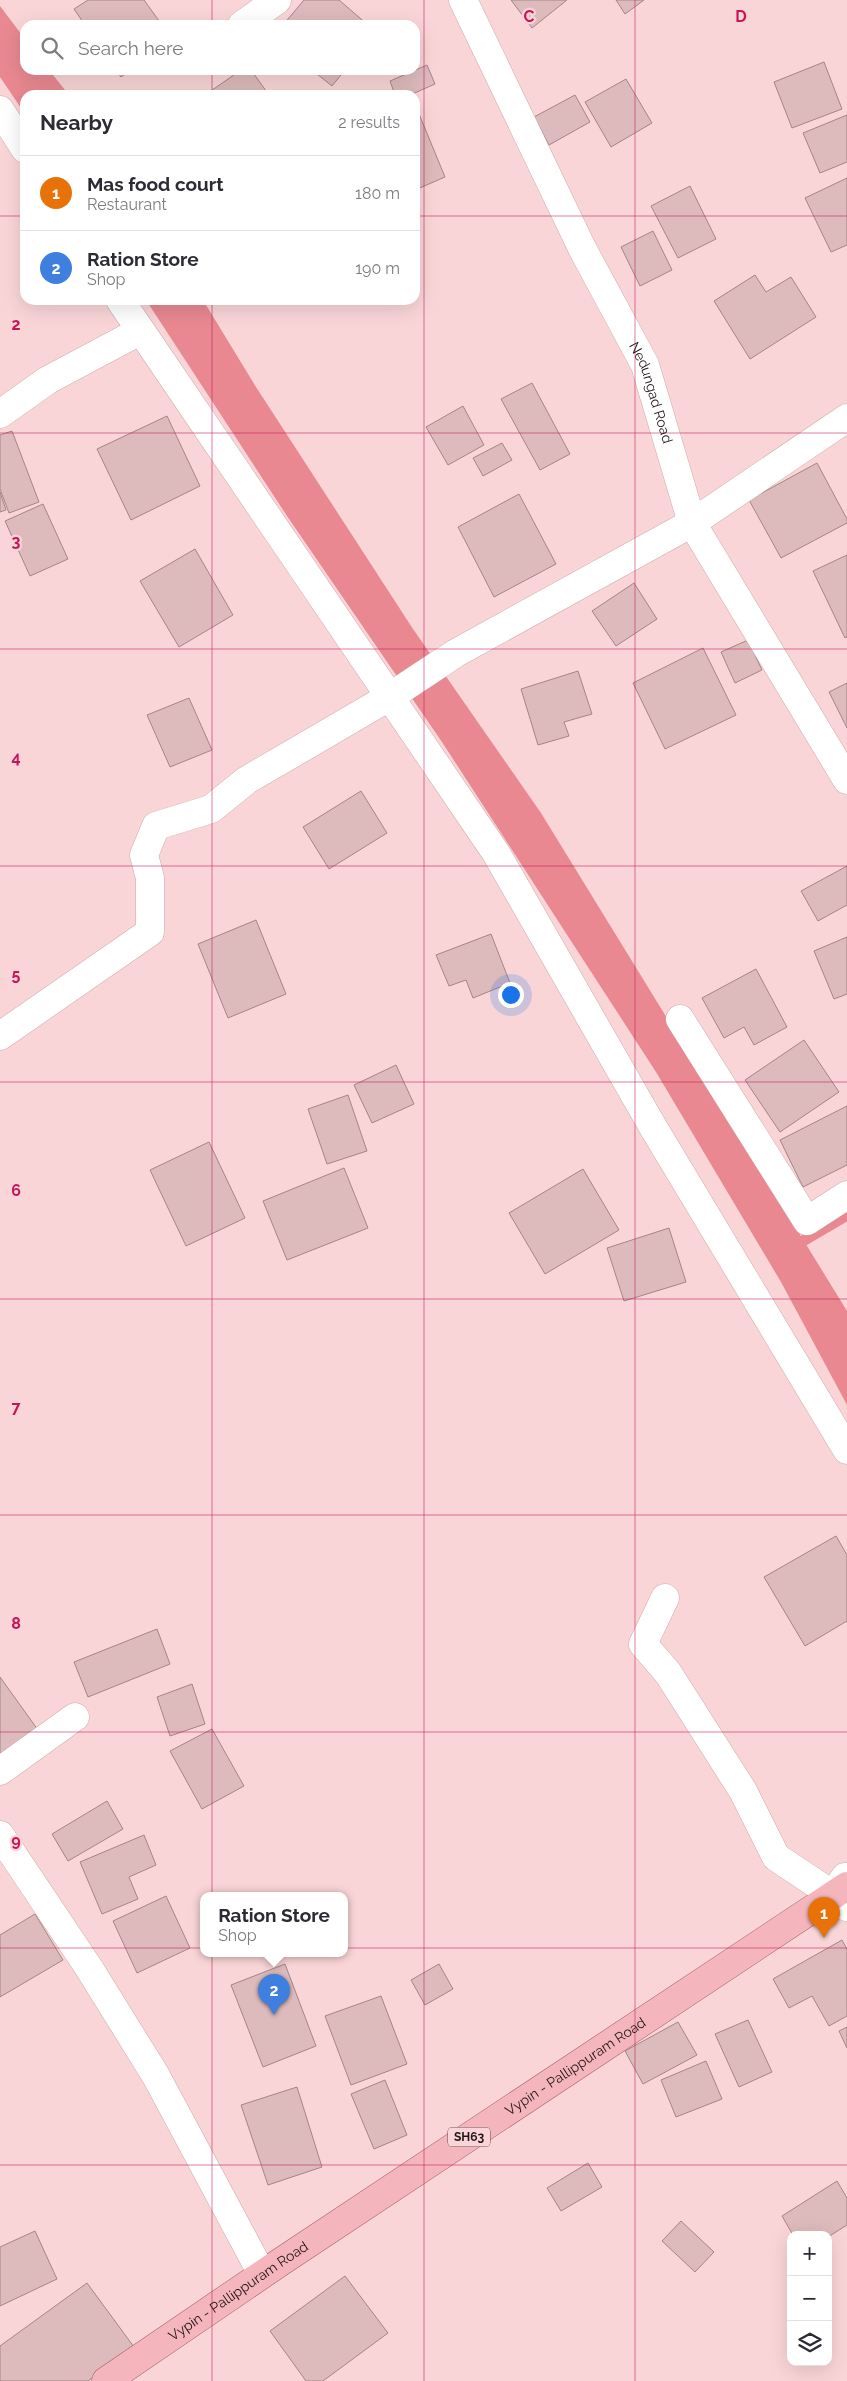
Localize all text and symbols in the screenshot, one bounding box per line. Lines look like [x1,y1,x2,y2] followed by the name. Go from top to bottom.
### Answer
[524,7,535,26] text: C
[735,7,747,26] text: D
[20,20,420,75] search box
[38,34,66,62] icon: search
[78,37,184,59] text: Search here
[40,110,113,135] text: Nearby
[338,113,400,132] text: 2 results
[87,173,223,195] text: Mas food court
[52,184,60,203] text: 1
[355,184,400,203] text: 180 m
[87,195,167,214] text: Restaurant
[87,248,199,270] text: Ration Store
[51,259,61,278] text: 2
[355,259,400,278] text: 190 m
[87,270,125,289] text: Shop
[11,315,21,334] text: 2
[626,339,676,445] street label: Nedungad Road
[12,532,21,551] text: 3
[11,748,21,767] text: 4
[12,965,21,984] text: 5
[498,982,524,1008] your location
[11,1181,21,1200] text: 6
[12,1398,21,1417] text: 7
[11,1614,21,1633] text: 8
[11,1831,21,1850] text: 9
[200,1892,348,1957] popup
[808,1897,840,1938] pin: 1
[218,1904,330,1926] text: Ration Store
[218,1926,257,1945] text: Shop
[258,1974,290,2015] pin: 2
[502,2014,648,2119] street label: Vypin - Pallippuram Road
[448,2128,490,2146] road number: SH63
[787,2231,832,2366] map controls
[787,2231,832,2276] button: +
[165,2238,311,2344] street label: Vypin - Pallippuram Road
[787,2276,832,2321] button: −
[787,2321,832,2366] button: layers

